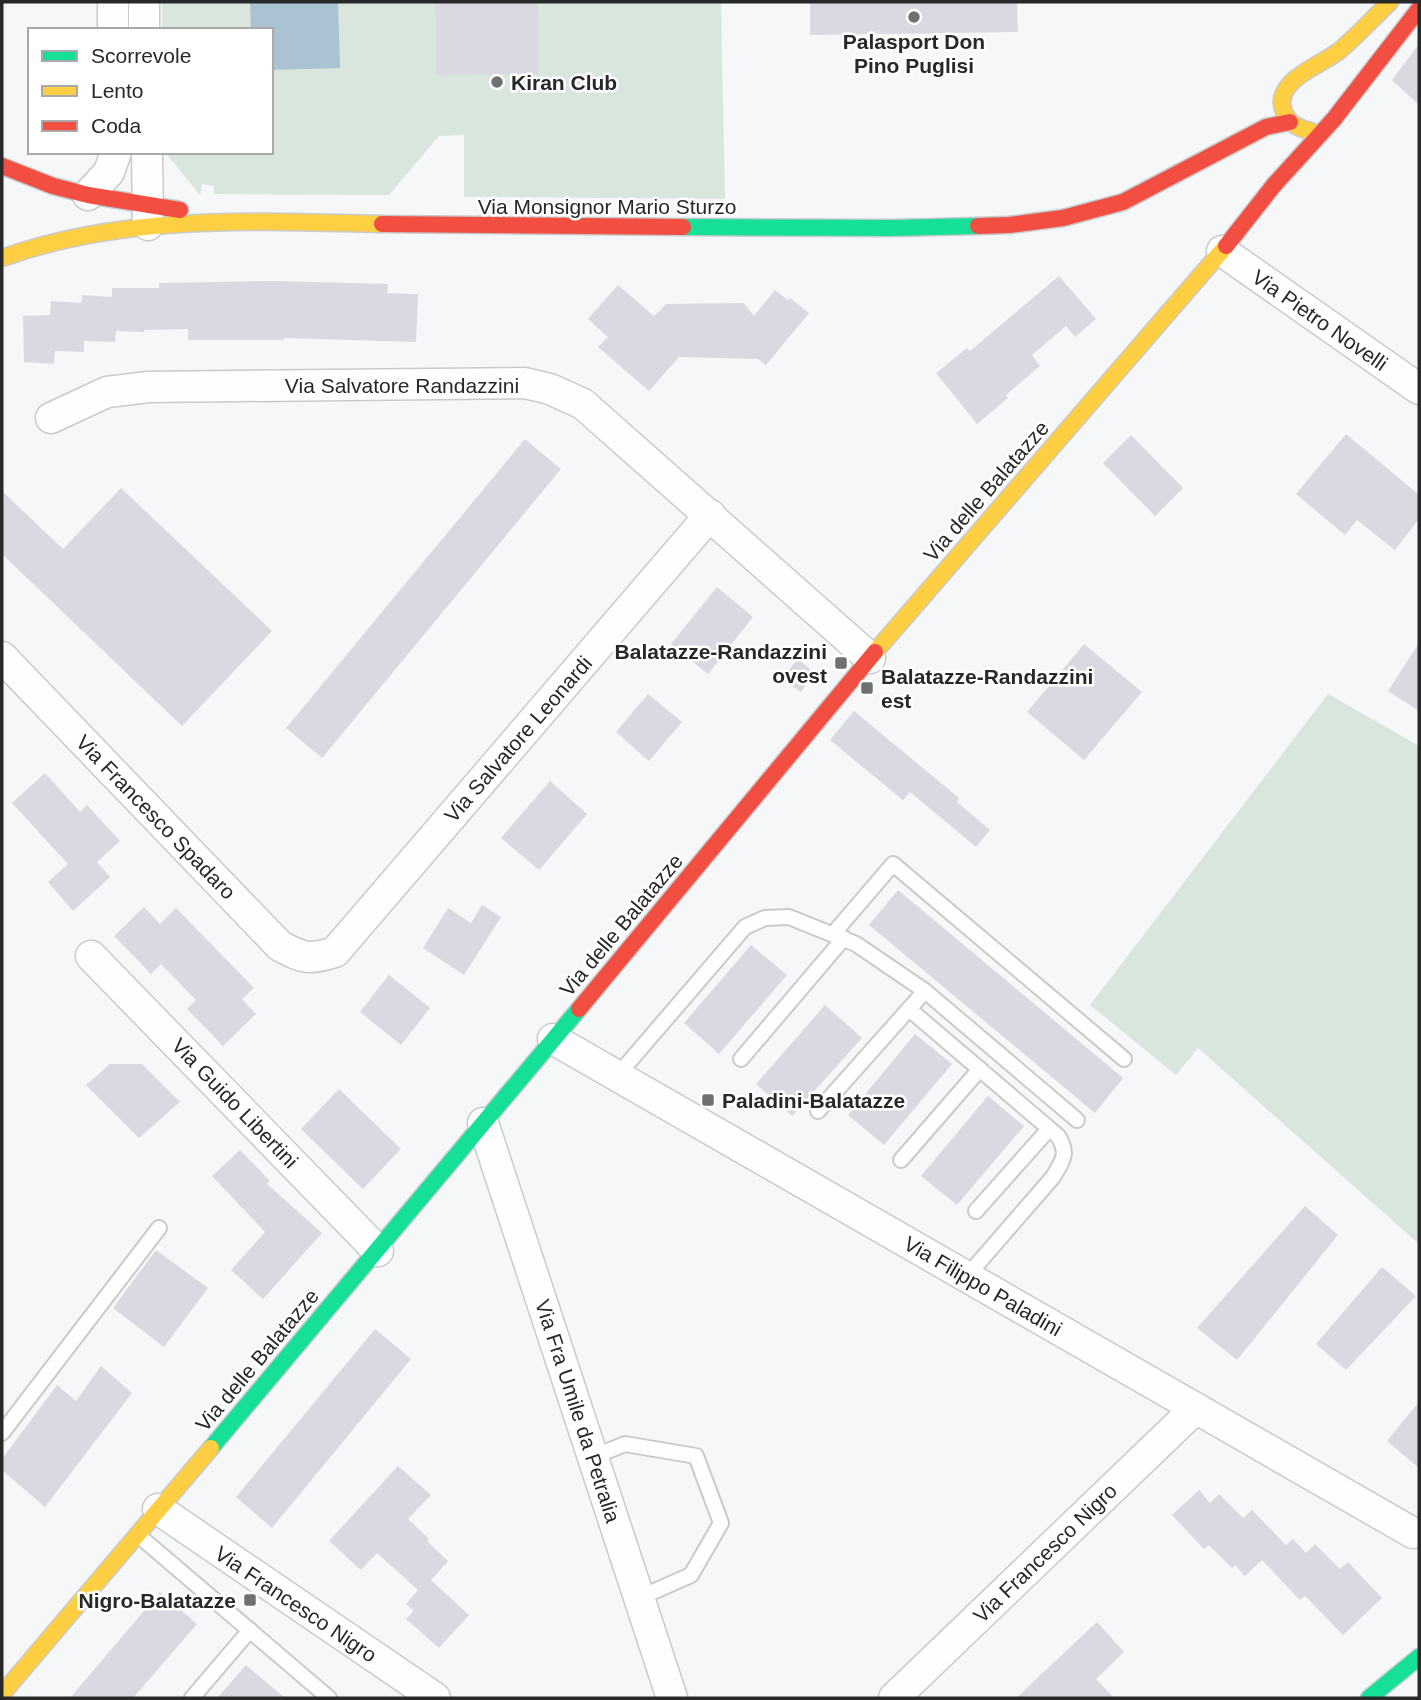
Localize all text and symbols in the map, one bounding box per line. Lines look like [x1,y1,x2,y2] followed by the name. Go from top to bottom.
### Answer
[906,9,922,25] marker: Palasport Don Pino Puglisi
[28,28,273,154] legend
[843,30,985,77] place label: Palasport Don Pino Puglisi
[91,44,191,67] text: Scorrevole
[511,71,617,94] place label: Kiran Club
[489,74,505,90] marker: Kiran Club
[91,79,144,102] text: Lento
[91,114,142,137] text: Coda
[478,195,736,218] street label: Via Monsignor Mario Sturzo
[1248,265,1392,375] street label: Via Pietro Novelli
[285,374,519,397] street label: Via Salvatore Randazzini
[919,416,1053,566] street label: Via delle Balatazze
[615,640,827,687] place label: Balatazze-Randazzini ovest
[440,651,596,827] street label: Via Salvatore Leonardi
[833,655,849,671] marker: Balatazze-Randazzini ovest
[881,665,1093,712] place label: Balatazze-Randazzini est
[859,680,875,696] marker: Balatazze-Randazzini est
[72,730,240,904] street label: Via Francesco Spadaro
[555,849,687,1001] street label: Via delle Balatazze
[167,1033,303,1173] street label: Via Guido Libertini
[722,1089,905,1112] place label: Paladini-Balatazze
[700,1092,716,1108] marker: Paladini-Balatazze
[900,1231,1066,1341] street label: Via Filippo Paladini
[191,1284,323,1436] street label: Via delle Balatazze
[531,1297,625,1526] street label: Via Fra Umile da Petralia
[969,1479,1121,1627] street label: Via Francesco Nigro
[211,1541,381,1667] street label: Via Francesco Nigro
[78,1589,236,1612] place label: Nigro-Balatazze
[242,1592,258,1608] marker: Nigro-Balatazze

